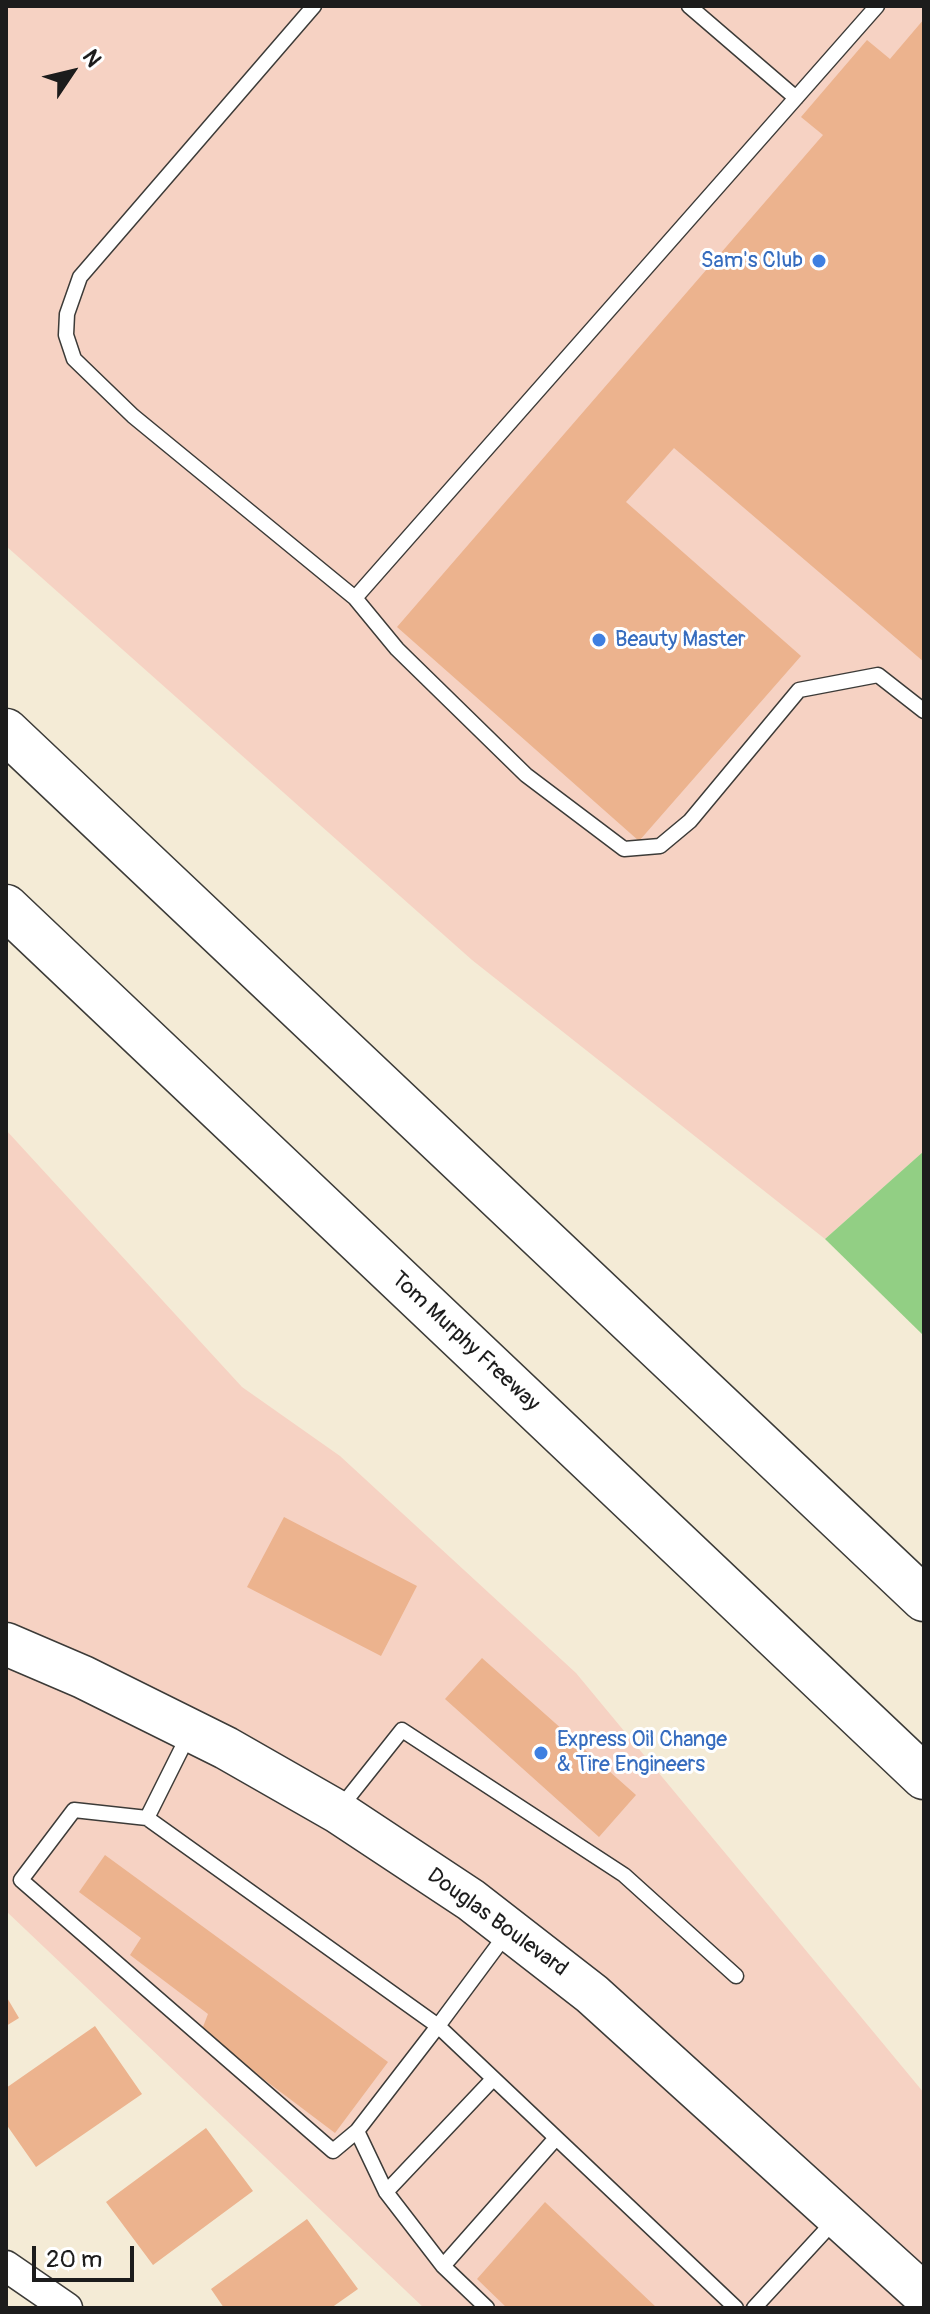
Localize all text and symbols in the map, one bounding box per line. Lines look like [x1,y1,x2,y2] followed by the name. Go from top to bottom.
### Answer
[32,32,112,112] north arrow
[76,44,107,72] text: N
[701,248,803,274] place label: Sam's Club
[810,252,828,270] marker: Sam's Club
[615,627,746,653] place label: Beauty Master
[590,631,608,649] marker: Beauty Master
[385,1266,545,1418] street label: Tom Murphy Freeway
[557,1727,727,1778] place label: Express Oil Change & Tire Engineers
[532,1744,550,1762] marker: Express Oil Change & Tire Engineers
[421,1863,573,1983] street label: Douglas Boulevard
[36,2230,138,2280] scale bar
[46,2245,102,2274] text: 20 m

